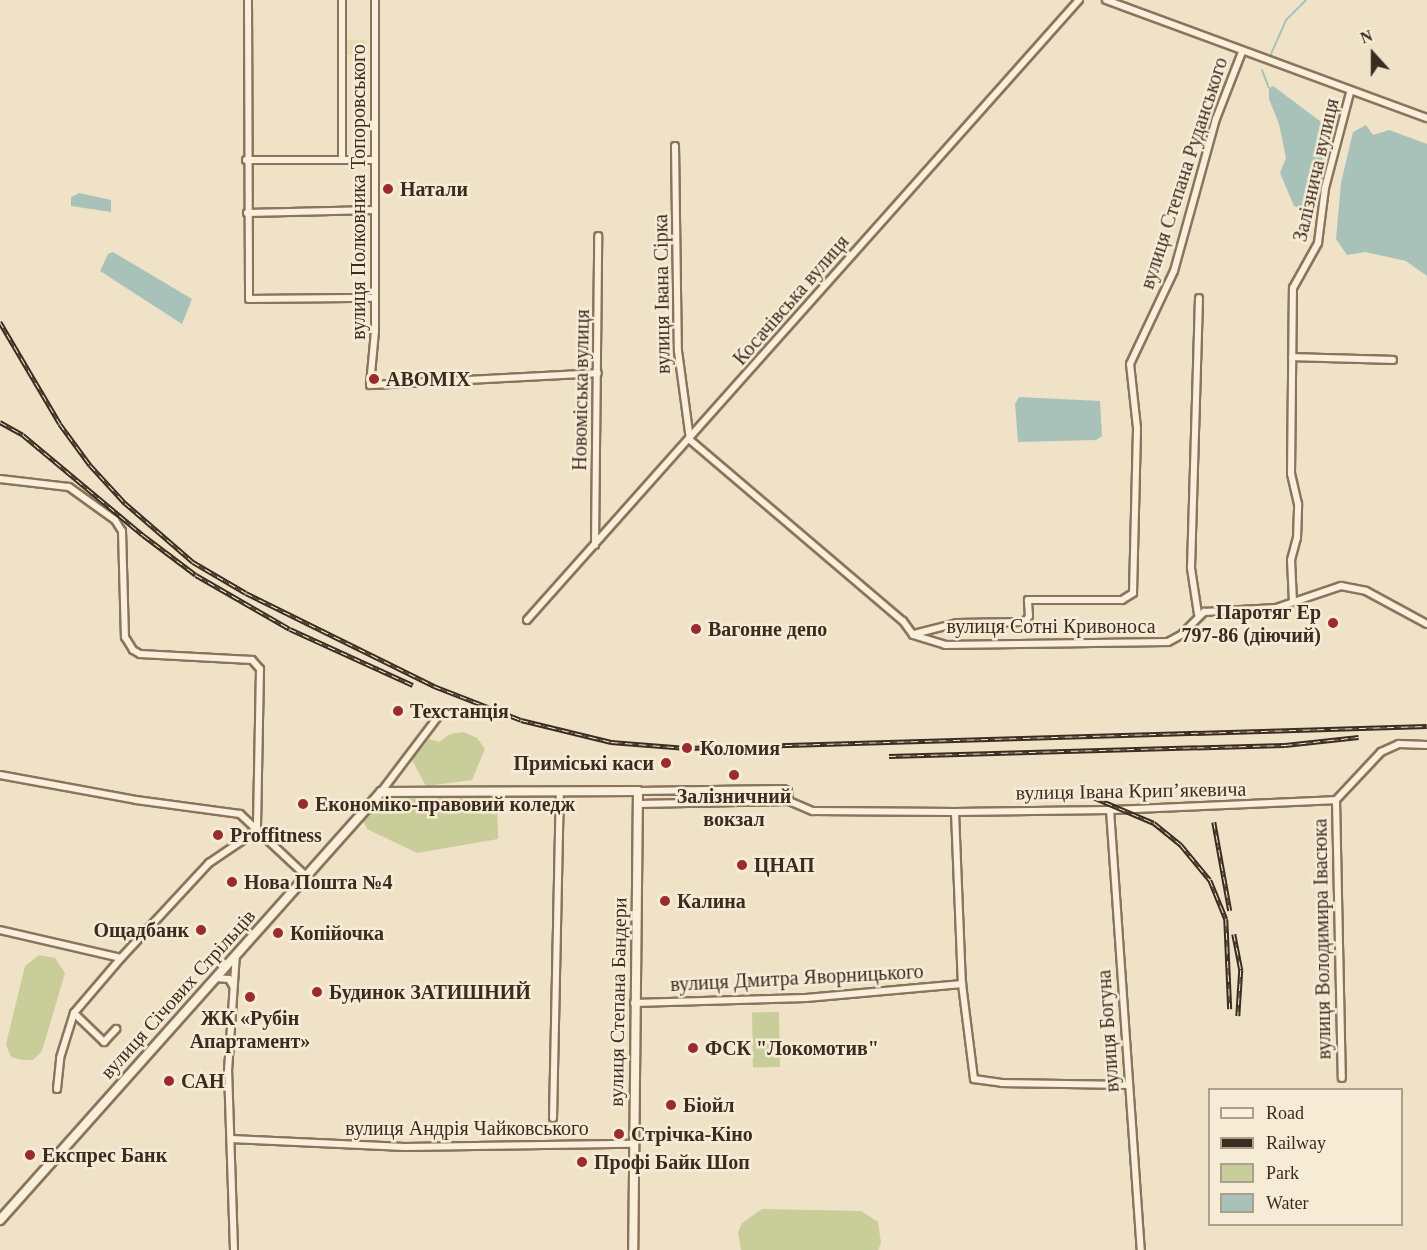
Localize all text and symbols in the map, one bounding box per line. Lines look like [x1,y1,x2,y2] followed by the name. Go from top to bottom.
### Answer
[1343,24,1403,84] north arrow
[1358,27,1375,47] text: N
[346,44,370,340] street label: вулиця Полковника Топоровського
[1135,54,1233,292] street label: вулиця Степана Руданського
[1288,96,1344,244] street label: Залізнича вулиця
[400,177,468,201] place label: Натали
[381,182,395,196] marker: Натали
[649,214,675,374] street label: вулиця Івана Сірка
[728,230,854,370] street label: Косачівська вулиця
[568,309,594,471] street label: Новоміська вулиця
[386,367,470,391] place label: ABOMIX
[367,372,381,386] marker: ABOMIX
[1181,600,1321,647] place label: Паротяг Ер 797-86 (діючий)
[946,614,1156,638] street label: вулиця Сотні Кривоноса
[1326,616,1340,630] marker: Паротяг Ер 797-86 (діючий)
[708,617,827,641] place label: Вагонне депо
[689,622,703,636] marker: Вагонне депо
[410,699,509,723] place label: Техстанція
[391,704,405,718] marker: Техстанція
[700,736,780,760] place label: Коломия
[678,739,696,757] marker: Коломия
[513,751,654,775] place label: Приміські каси
[659,756,673,770] marker: Приміські каси
[727,768,741,782] marker: Залізничний вокзал
[1016,777,1246,805] street label: вулиця Івана Крипʼякевича
[677,784,791,831] place label: Залізничний вокзал
[315,792,575,816] place label: Економіко-правовий коледж
[296,797,310,811] marker: Економіко-правовий коледж
[1308,818,1336,1060] street label: вулиця Володимира Івасюка
[230,823,322,847] place label: Proffitness
[211,828,225,842] marker: Proffitness
[754,853,815,877] place label: ЦНАП
[735,858,749,872] marker: ЦНАП
[244,870,392,894] place label: Нова Пошта №4
[225,875,239,889] marker: Нова Пошта №4
[677,889,746,913] place label: Калина
[658,894,672,908] marker: Калина
[604,897,632,1107] street label: вулиця Степана Бандери
[95,904,261,1084] street label: вулиця Січових Стрільців
[93,918,189,942] place label: Ощадбанк
[290,921,384,945] place label: Копійочка
[194,923,208,937] marker: Ощадбанк
[271,926,285,940] marker: Копійочка
[670,959,924,997] street label: вулиця Дмитра Яворницького
[1092,969,1124,1093] street label: вулиця Богуна
[329,980,531,1004] place label: Будинок ЗАТИШНИЙ
[310,985,324,999] marker: Будинок ЗАТИШНИЙ
[243,990,257,1004] marker: ЖК «Рубін Апартамент»
[190,1006,310,1053] place label: ЖК «Рубін Апартамент»
[705,1036,879,1060] place label: ФСК "Локомотив"
[686,1041,700,1055] marker: ФСК "Локомотив"
[181,1069,224,1093] place label: САН
[162,1074,176,1088] marker: САН
[1208,1088,1403,1226] legend
[683,1093,735,1117] place label: Біойл
[664,1098,678,1112] marker: Біойл
[1266,1103,1304,1123] text: Road
[345,1116,589,1140] street label: вулиця Андрія Чайковського
[631,1122,753,1146] place label: Стрічка-Кіно
[612,1127,626,1141] marker: Стрічка-Кіно
[1266,1133,1326,1153] text: Railway
[42,1143,167,1167] place label: Експрес Банк
[23,1148,37,1162] marker: Експрес Банк
[594,1150,750,1174] place label: Профі Байк Шоп
[575,1155,589,1169] marker: Профі Байк Шоп
[1266,1163,1299,1183] text: Park
[1266,1193,1309,1213] text: Water

